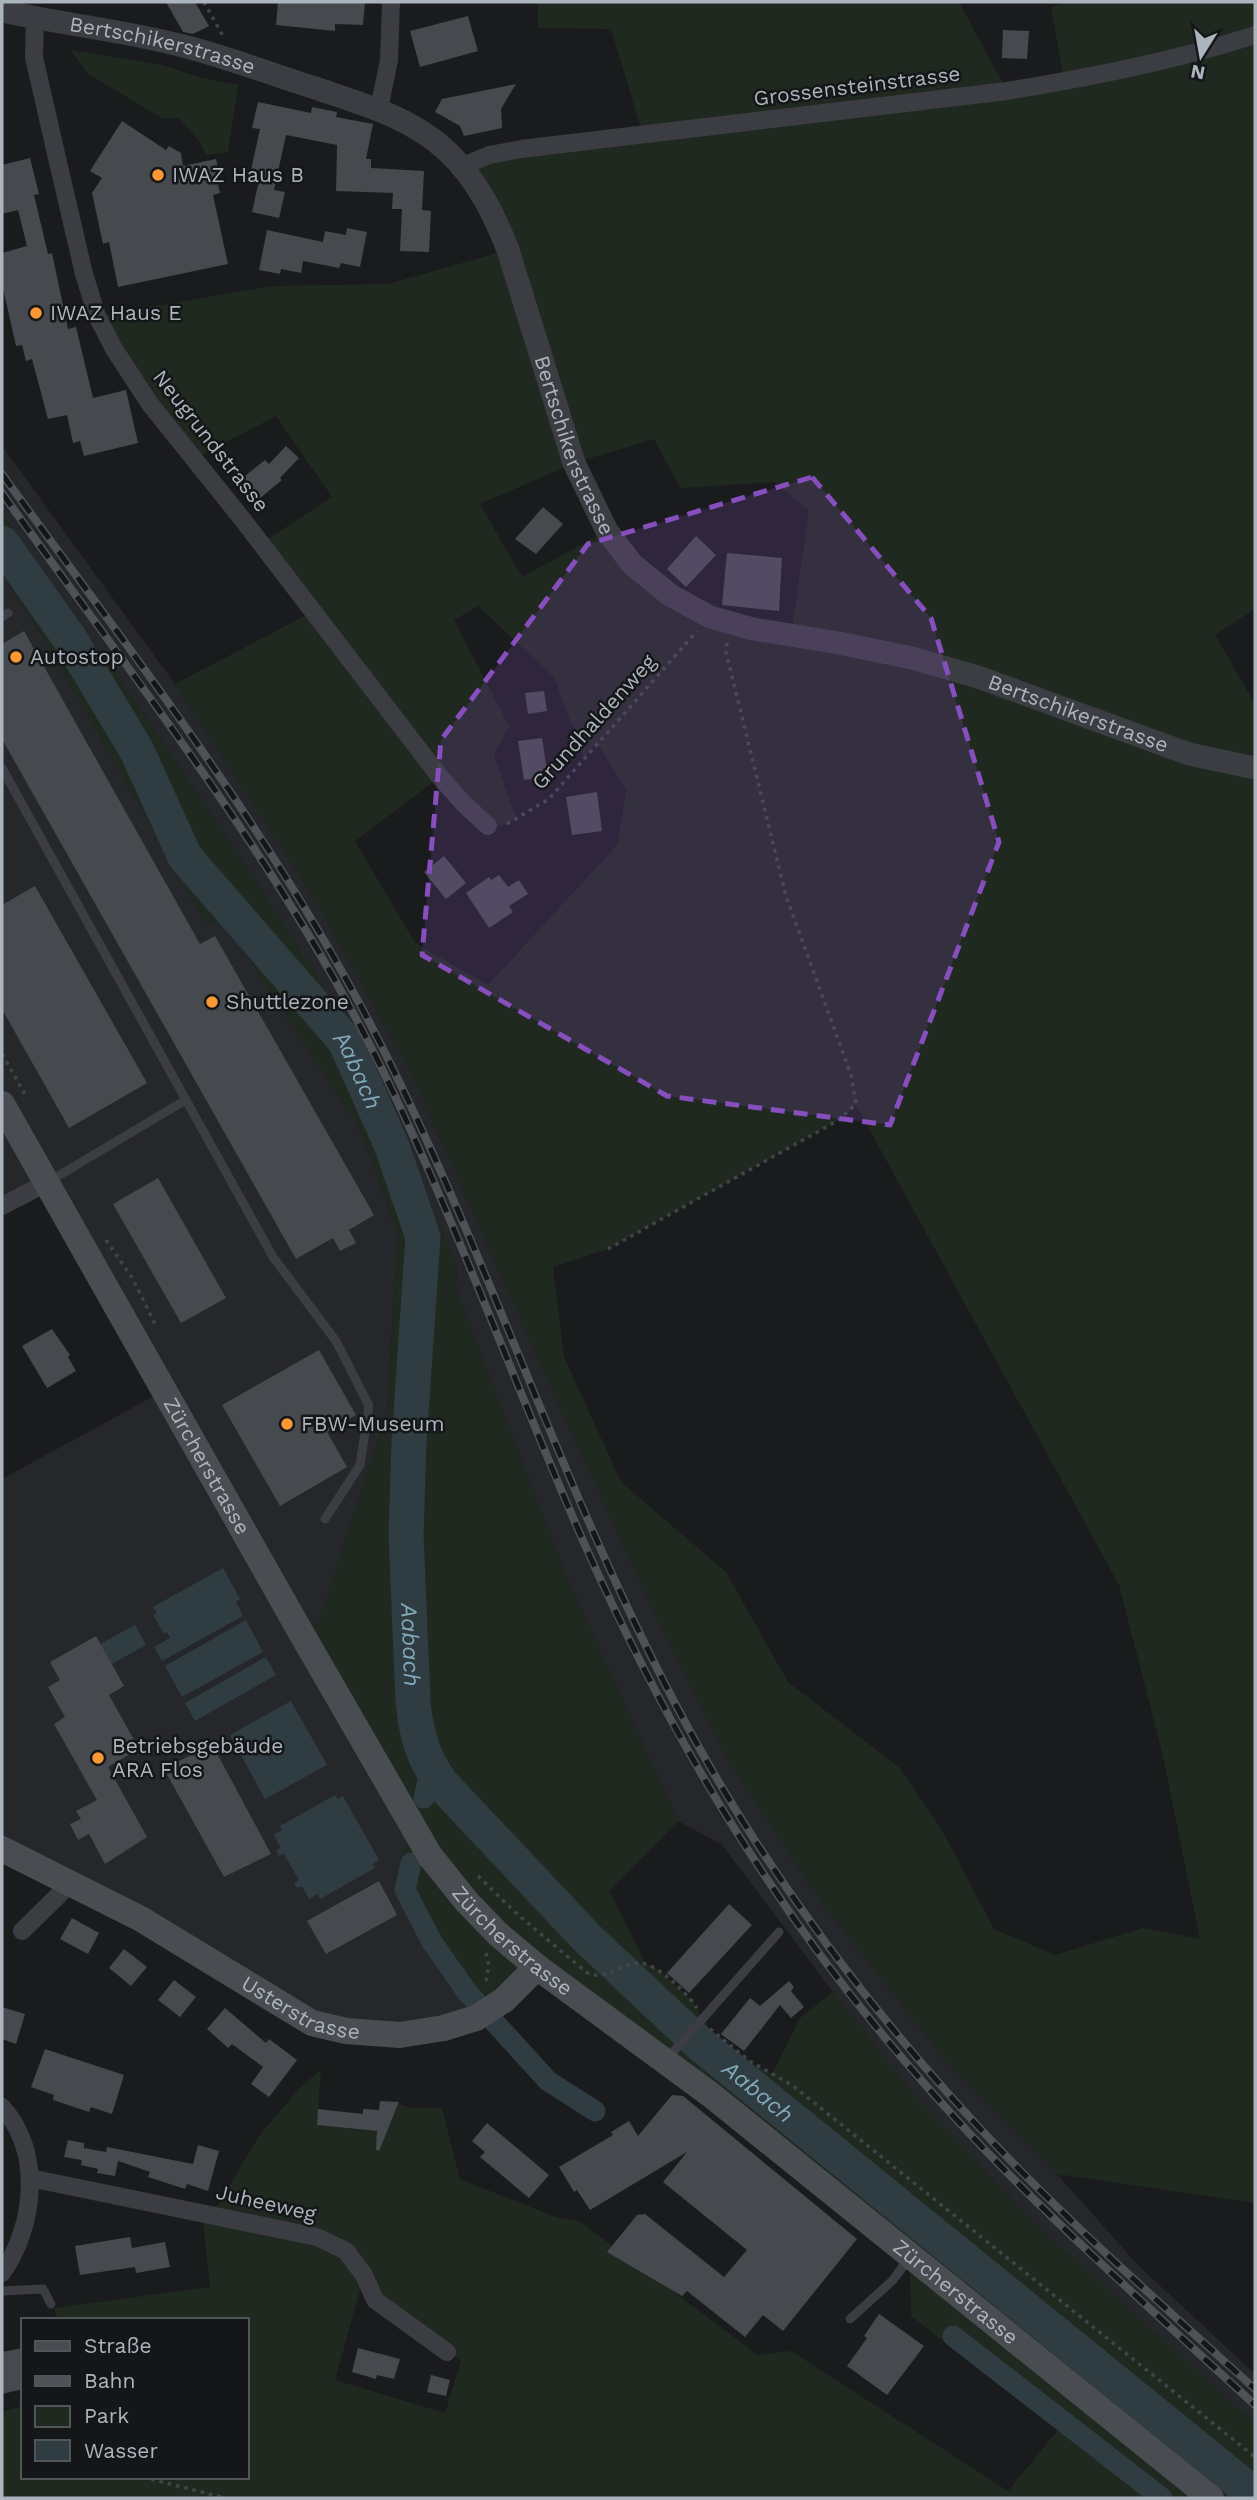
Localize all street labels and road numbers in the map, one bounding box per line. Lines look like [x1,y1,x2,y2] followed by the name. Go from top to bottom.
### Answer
[68,11,259,79] street label: Bertschikerstrasse
[752,60,962,111] street label: Grossensteinstrasse
[529,352,620,539] street label: Bertschikerstrasse
[148,365,275,517] street label: Neugrundstrasse
[527,648,661,794] street label: Grundhaldenweg
[985,669,1172,757] street label: Bertschikerstrasse
[159,1393,256,1539] street label: Zürcherstrasse
[447,1881,578,2001] street label: Zürcherstrasse
[237,1970,361,2044] street label: Usterstrasse
[214,2179,319,2226] street label: Juheeweg
[888,2234,1023,2350] street label: Zürcherstrasse

